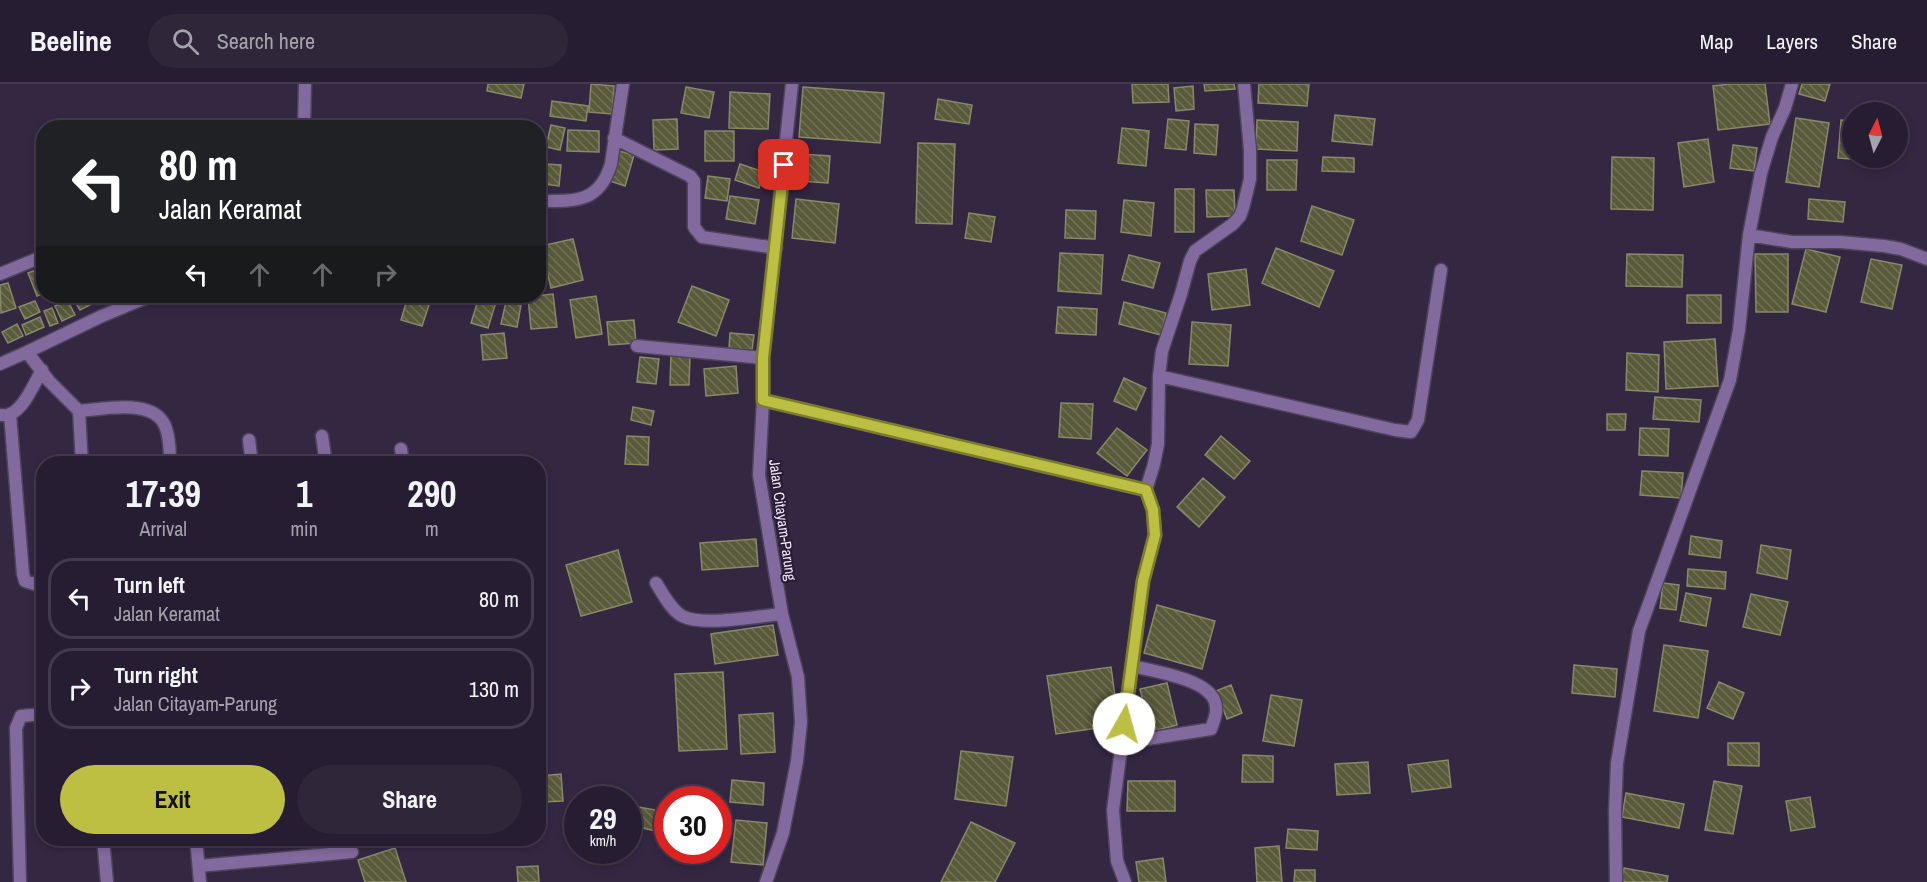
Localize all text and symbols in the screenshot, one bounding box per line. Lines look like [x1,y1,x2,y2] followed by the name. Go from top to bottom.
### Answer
[148,14,568,68] search box
[30,22,112,60] text: Beeline
[169,25,202,58] icon: search
[217,26,315,56] text: Search here
[1700,27,1733,56] text: Map
[1766,27,1818,56] text: Layers
[1851,27,1897,56] text: Share
[1842,102,1908,168] north arrow
[1842,102,1908,168] map controls
[159,137,238,193] text: 80 m
[758,139,809,190] pin
[60,144,138,222] icon: left
[767,148,800,181] icon: arrive
[159,191,302,227] text: Jalan Keramat
[180,258,213,291] icon: left
[243,258,276,291] icon: ahead
[306,258,339,291] icon: ahead
[369,258,402,291] icon: right
[764,458,802,582] street label: Jalan Citayam-Parung
[125,470,201,518] text: 17:39
[296,470,312,518] text: 1
[407,470,457,518] text: 290
[140,515,187,542] text: Arrival
[290,515,318,542] text: min
[425,515,439,542] text: m
[114,570,185,600] text: Turn left
[63,582,96,615] icon: left
[479,584,519,614] text: 80 m
[114,600,220,627] text: Jalan Keramat
[114,660,198,690] text: Turn right
[63,672,96,705] icon: right
[469,674,519,704] text: 130 m
[114,690,277,717] text: Jalan Citayam-Parung
[1092,692,1156,756] position arrow
[60,765,285,834] button: Exit
[297,765,522,834] button: Share
[654,786,732,864] speed limit sign: 30
[589,798,617,838] text: 29
[590,830,616,851] text: km/h

